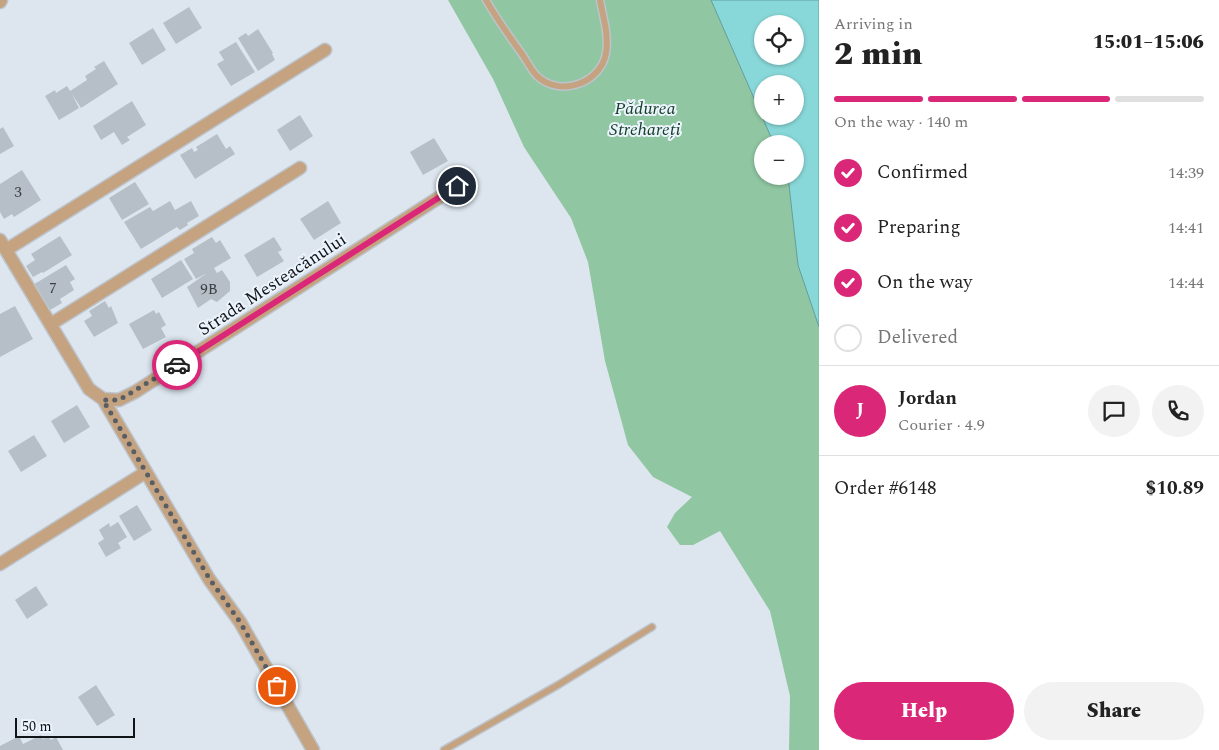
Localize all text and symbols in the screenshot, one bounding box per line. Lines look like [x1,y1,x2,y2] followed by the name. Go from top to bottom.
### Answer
[834,12,913,36] text: Arriving in
[754,15,804,185] map controls
[754,15,804,65] button: locate
[1093,28,1204,57] text: 15:01–15:06
[834,30,922,79] text: 2 min
[754,75,804,125] button: +
[609,95,681,143] park label: Pădurea Strehareți
[834,110,968,134] text: On the way · 140 m
[754,135,804,185] button: −
[877,158,968,187] text: Confirmed
[834,159,862,187] icon: check
[1168,161,1204,185] text: 14:39
[436,165,478,207] pin
[443,172,471,200] icon: home
[14,181,22,204] house number: 3
[877,213,961,242] text: Preparing
[834,214,862,242] icon: check
[1168,216,1204,240] text: 14:41
[193,226,352,343] street label: Strada Mesteacănului
[877,268,973,297] text: On the way
[834,269,862,297] icon: check
[1168,271,1204,295] text: 14:44
[49,277,57,300] house number: 7
[200,278,218,301] house number: 9B
[877,323,958,352] text: Delivered
[152,340,202,390] courier
[163,351,191,379] icon: car
[898,384,957,413] text: Jordan
[1088,385,1140,437] button: chat
[1152,385,1204,437] button: phone
[856,396,864,425] text: J
[898,413,985,437] text: Courier · 4.9
[834,474,937,503] text: Order #6148
[1146,474,1204,503] text: $10.89
[256,665,298,707] pin
[263,672,291,700] icon: bag
[834,682,1014,740] button: Help
[1024,682,1204,740] button: Share
[15,715,135,738] scale bar
[22,716,52,737] text: 50 m

